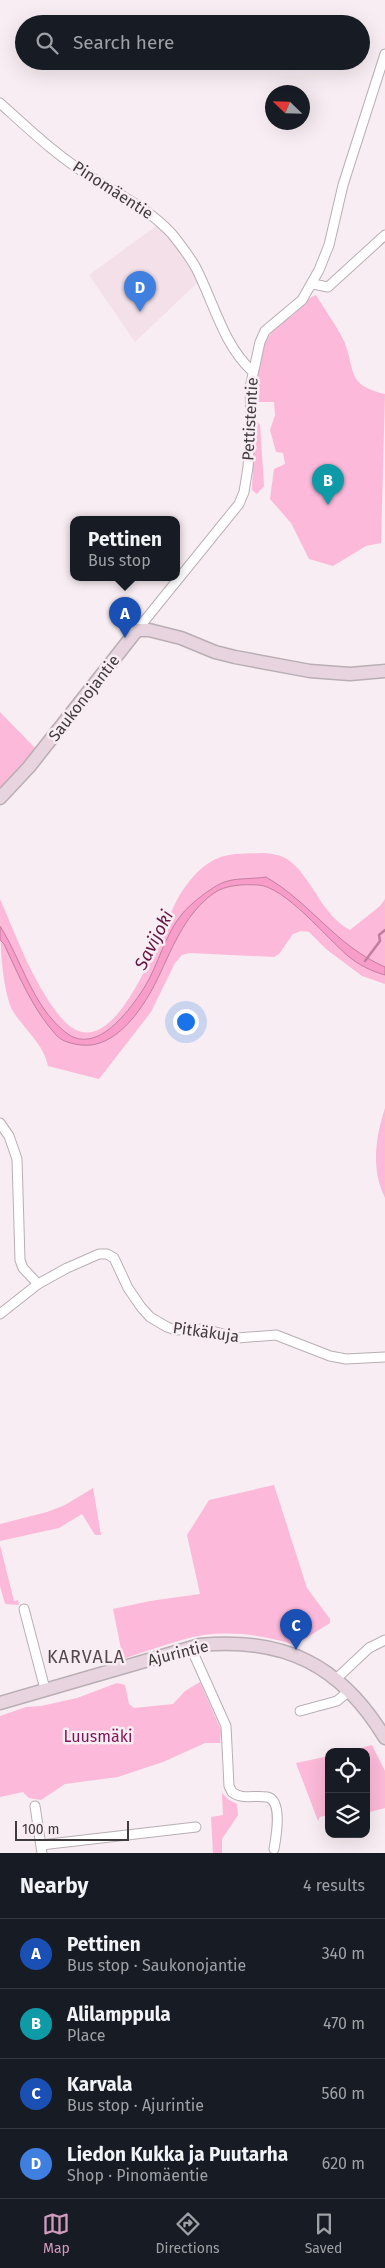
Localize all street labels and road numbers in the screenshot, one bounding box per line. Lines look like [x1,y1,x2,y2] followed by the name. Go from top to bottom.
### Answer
[69,157,157,223] street label: Pinomäentie
[238,377,262,461] street label: Pettistentie
[44,651,124,745] street label: Saukonojantie
[172,1318,240,1346] street label: Pitkäkuja
[146,1636,210,1670] street label: Ajurintie

